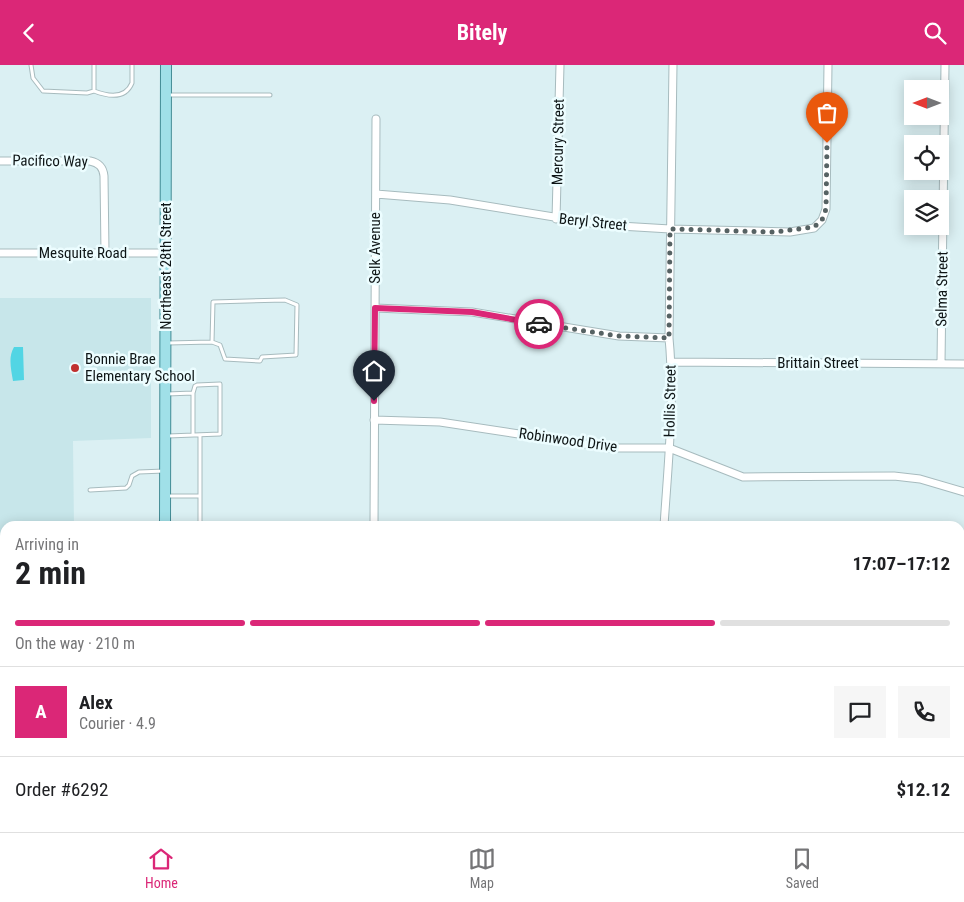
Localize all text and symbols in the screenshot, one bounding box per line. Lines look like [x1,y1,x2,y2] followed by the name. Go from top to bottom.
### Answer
[15,19,43,47] icon: back
[921,19,949,47] icon: search
[457,20,507,45] text: Bitely
[904,80,949,125] north arrow
[904,80,949,235] map controls
[806,92,848,143] pin
[548,99,568,185] street label: Mercury Street
[813,99,841,127] icon: bag
[904,135,949,180] button: locate
[12,151,88,171] street label: Pacifico Way
[904,190,949,235] button: layers
[157,202,175,330] street label: Northeast 28th Street
[558,209,628,235] street label: Beryl Street
[366,212,384,284] street label: Selk Avenue
[39,244,127,262] street label: Mesquite Road
[932,251,952,327] street label: Selma Street
[514,299,564,349] courier
[525,310,553,338] icon: car
[85,350,195,385] place label: Bonnie Brae Elementary School
[353,350,395,401] pin
[777,354,859,372] street label: Brittain Street
[360,357,388,385] icon: home
[69,362,81,374] marker: Bonnie Brae Elementary School
[660,365,680,437] street label: Hollis Street
[518,424,618,456] street label: Robinwood Drive
[15,535,79,554] text: Arriving in
[852,552,950,575] text: 17:07–17:12
[15,554,86,592] text: 2 min
[15,634,135,653] text: On the way · 210 m
[834,686,886,738] button: chat
[898,686,950,738] button: phone
[79,691,113,714] text: Alex
[35,700,47,723] text: A
[79,714,156,733] text: Courier · 4.9
[15,778,108,801] text: Order #6292
[896,778,950,801] text: $12.12
[145,845,178,891] tab: Home
[468,845,496,891] tab: Map
[786,845,819,891] tab: Saved

